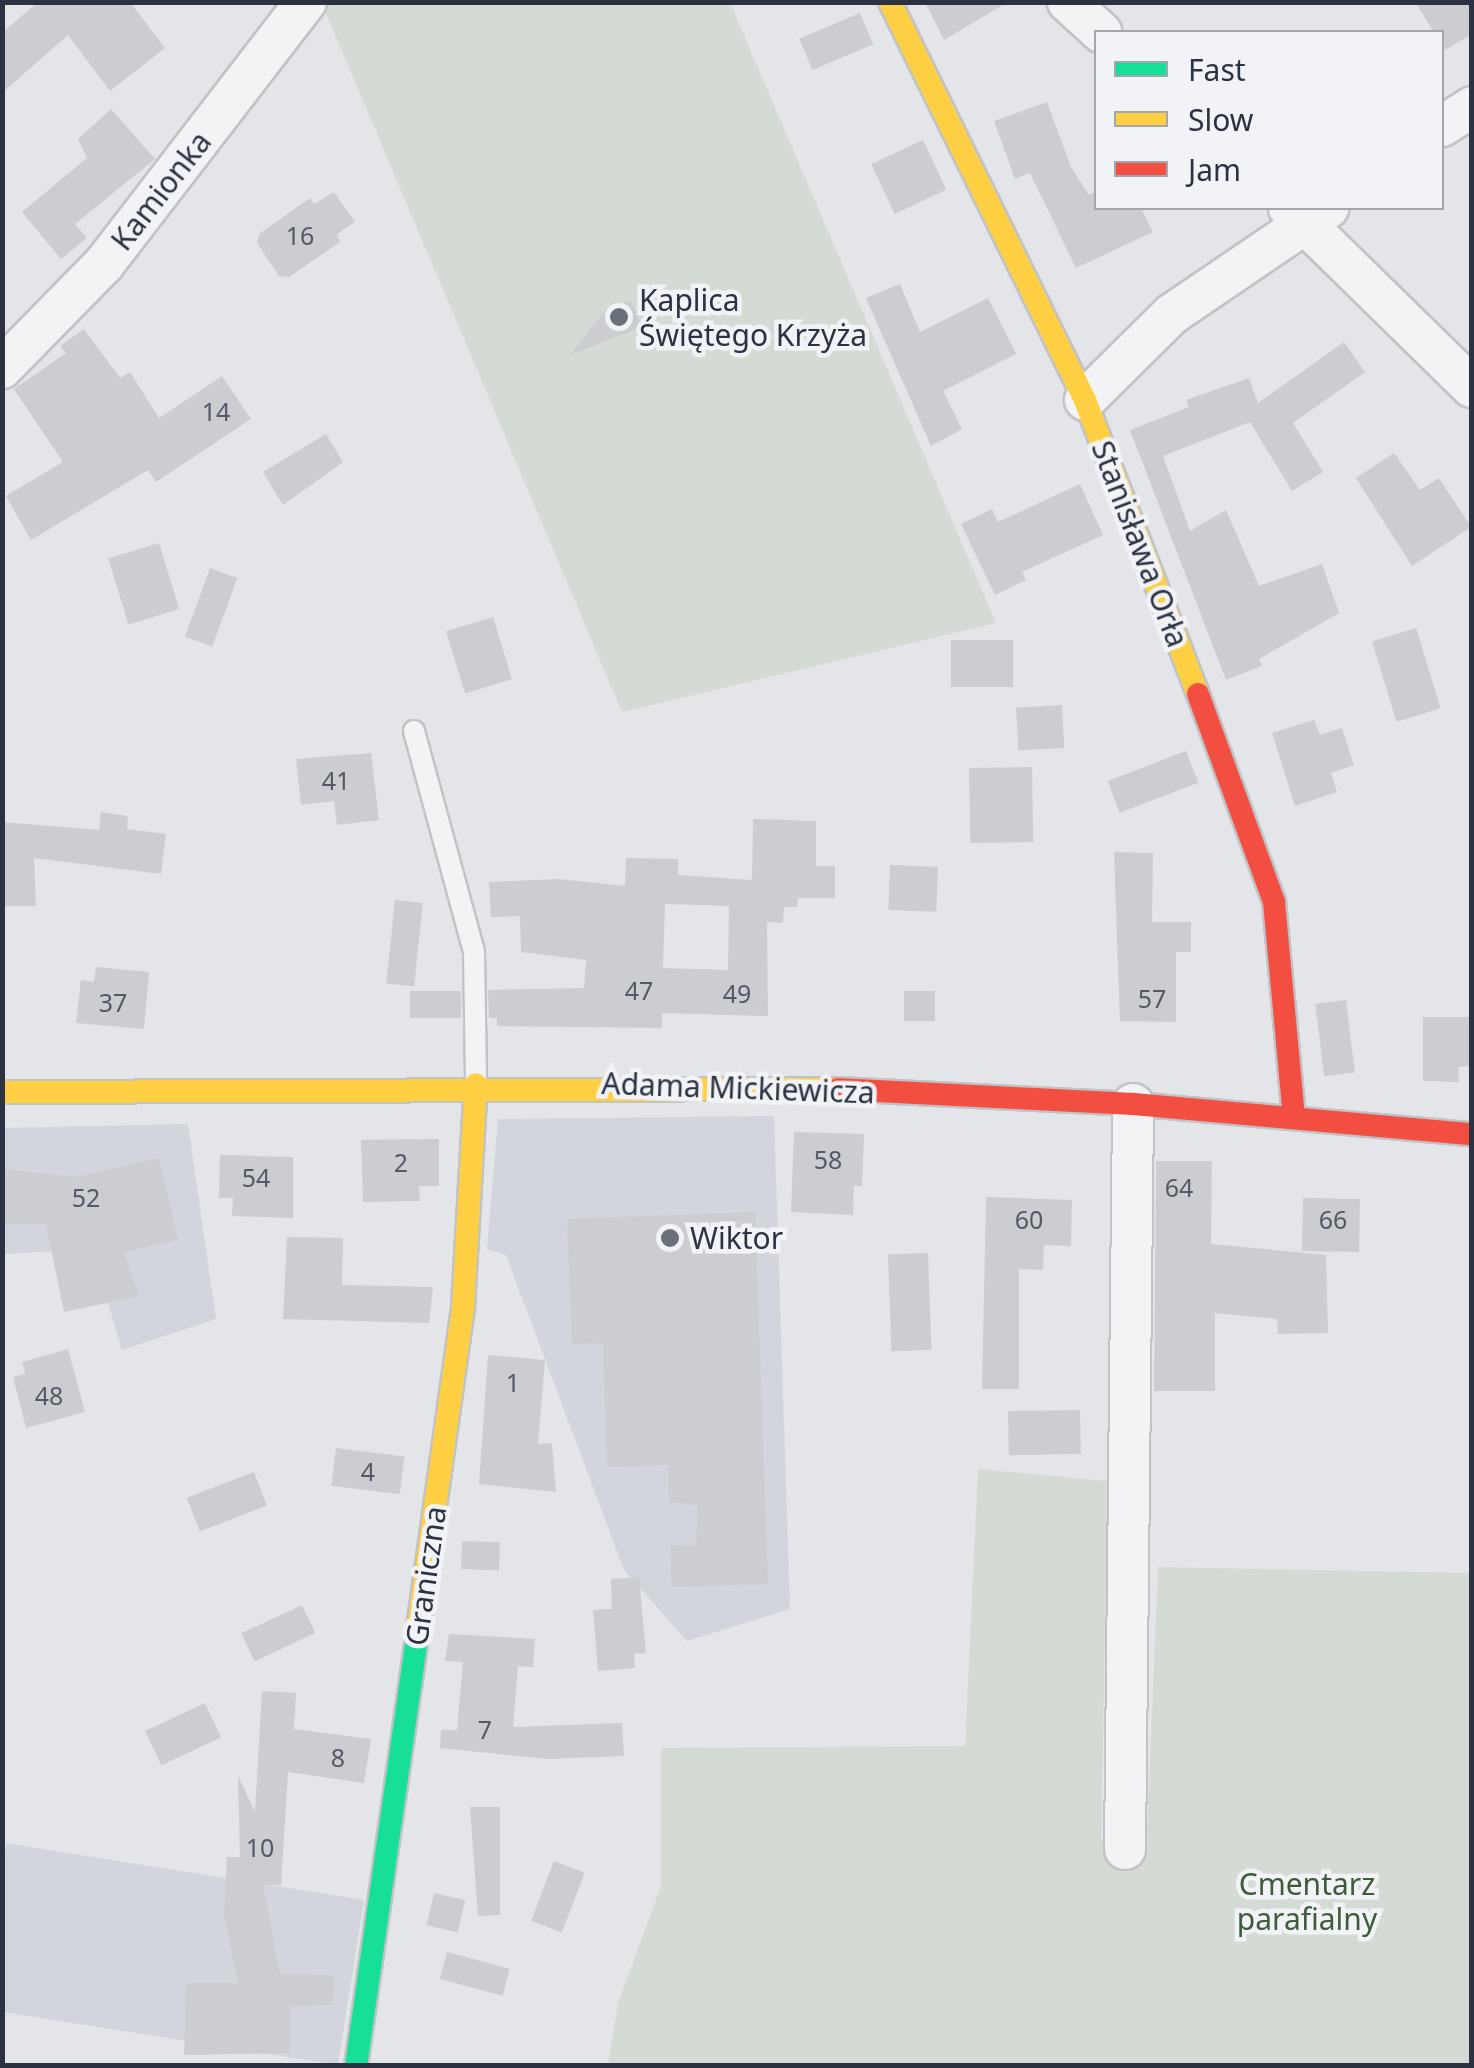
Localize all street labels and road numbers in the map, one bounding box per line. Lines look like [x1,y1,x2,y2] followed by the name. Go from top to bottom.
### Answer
[103,124,219,258] street label: Kamionka
[1084,436,1196,652] street label: Stanisława Orła
[601,1065,875,1111] street label: Adama Mickiewicza
[398,1504,454,1648] street label: Graniczna

